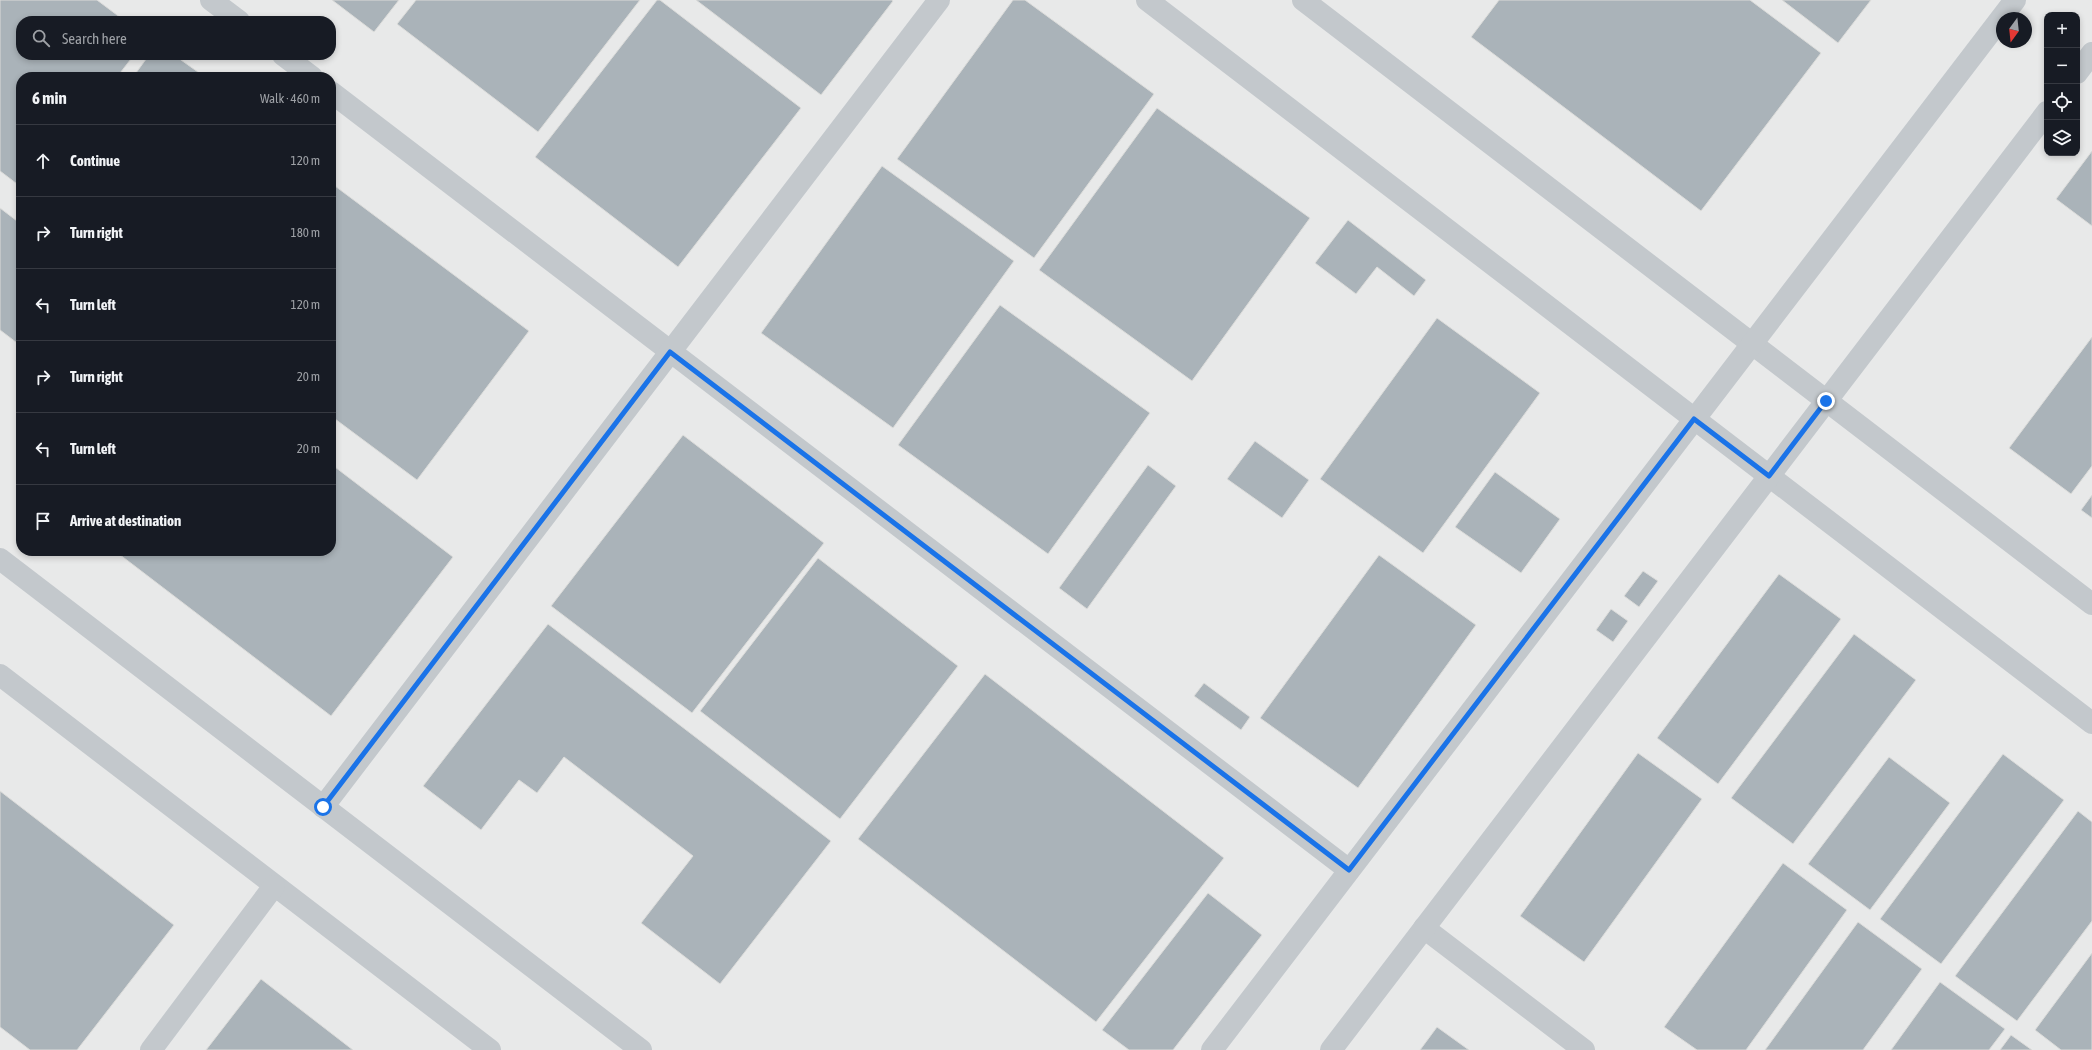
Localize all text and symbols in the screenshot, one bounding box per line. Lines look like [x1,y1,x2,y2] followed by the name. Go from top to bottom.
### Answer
[1996,12,2032,48] north arrow
[2044,12,2080,156] map controls
[2044,12,2080,48] button: +
[16,16,336,60] search box
[30,27,52,49] icon: search
[62,30,127,47] text: Search here
[2044,48,2080,84] button: −
[2044,84,2080,120] button: locate
[32,88,67,108] text: 6 min
[260,91,320,106] text: Walk · 460 m
[2044,120,2080,156] button: layers
[32,150,54,172] icon: ahead
[70,152,120,169] text: Continue
[291,153,320,168] text: 120 m
[32,222,54,244] icon: right
[70,224,123,241] text: Turn right
[291,225,320,240] text: 180 m
[32,294,54,316] icon: left
[70,296,116,313] text: Turn left
[291,297,320,312] text: 120 m
[32,366,54,388] icon: right
[70,368,123,385] text: Turn right
[297,369,320,384] text: 20 m
[1817,392,1835,410] route end
[32,438,54,460] icon: left
[70,440,116,457] text: Turn left
[297,441,320,456] text: 20 m
[32,510,54,532] icon: arrive
[70,512,181,529] text: Arrive at destination
[314,798,332,816] route start

